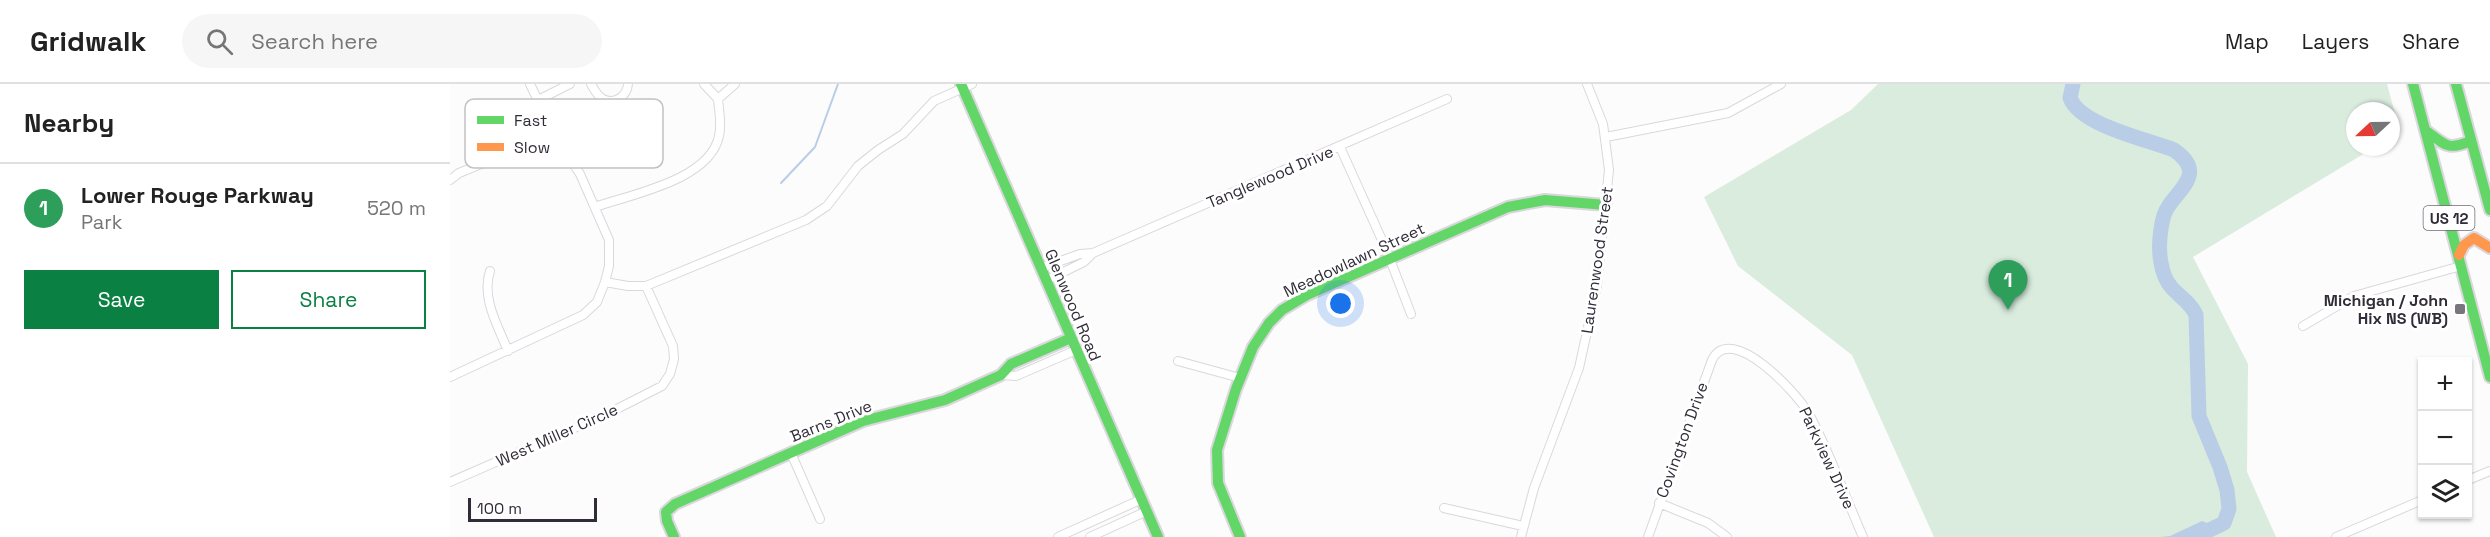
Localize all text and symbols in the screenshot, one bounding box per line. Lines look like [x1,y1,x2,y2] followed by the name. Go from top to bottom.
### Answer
[182,14,602,68] search box
[30,23,146,59] text: Gridwalk
[203,25,236,58] icon: search
[251,27,378,55] text: Search here
[2225,28,2269,55] text: Map
[2302,28,2369,55] text: Layers
[2402,28,2460,55] text: Share
[465,99,663,168] legend
[2346,102,2400,156] north arrow
[24,106,114,140] text: Nearby
[514,110,547,131] text: Fast
[514,137,550,158] text: Slow
[1203,141,1337,213] street label: Tanglewood Drive
[81,181,314,209] text: Lower Rouge Parkway
[1576,185,1618,335] street label: Laurenwood Street
[39,195,48,221] text: 1
[367,195,426,221] text: 520 m
[2424,206,2474,230] road number: US 12
[81,209,123,235] text: Park
[1280,218,1428,302] street label: Meadowlawn Street
[1040,246,1106,364] street label: Glenwood Road
[1988,260,2028,310] pin: 1
[24,270,219,329] button: Save
[231,270,426,329] button: Share
[1326,289,1355,318] your location
[2324,290,2448,329] place label: Michigan / John Hix NS (WB)
[2453,302,2467,316] marker: Michigan / John Hix NS (WB)
[2418,357,2472,519] map controls
[2418,357,2472,411] button: +
[1651,379,1713,501] street label: Covington Drive
[787,395,875,447] street label: Barns Drive
[493,399,621,471] street label: West Miller Circle
[1794,404,1860,512] street label: Parkview Drive
[2418,411,2472,465] button: −
[2418,465,2472,519] button: layers
[468,495,597,522] scale bar
[477,498,522,519] text: 100 m

